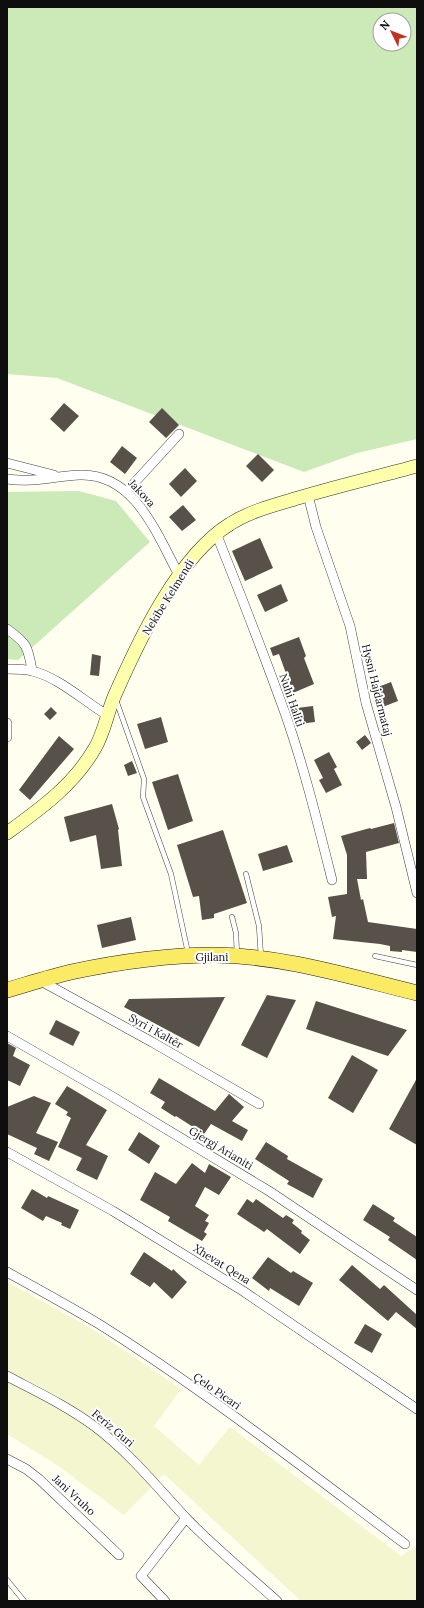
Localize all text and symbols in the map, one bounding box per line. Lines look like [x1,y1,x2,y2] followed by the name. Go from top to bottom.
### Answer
[372,12,412,52] north arrow
[377,17,393,33] text: N
[125,475,159,510] street label: Jakova
[139,556,197,638] street label: Nekibe Kelmendi
[359,643,395,738] street label: Hysni Hajdarmataj
[276,672,308,728] street label: Nuhi Haliti
[196,950,228,964] street label: Gjilani
[126,1010,186,1052] street label: Syri i Kaltër
[186,1123,256,1173] street label: Gjergj Arianiti
[191,1241,253,1287] street label: Xhevat Qena
[190,1369,244,1413] street label: Çelo Picari
[89,1406,137,1450] street label: Feriz Guri
[49,1471,98,1518] street label: Jani Vruho

